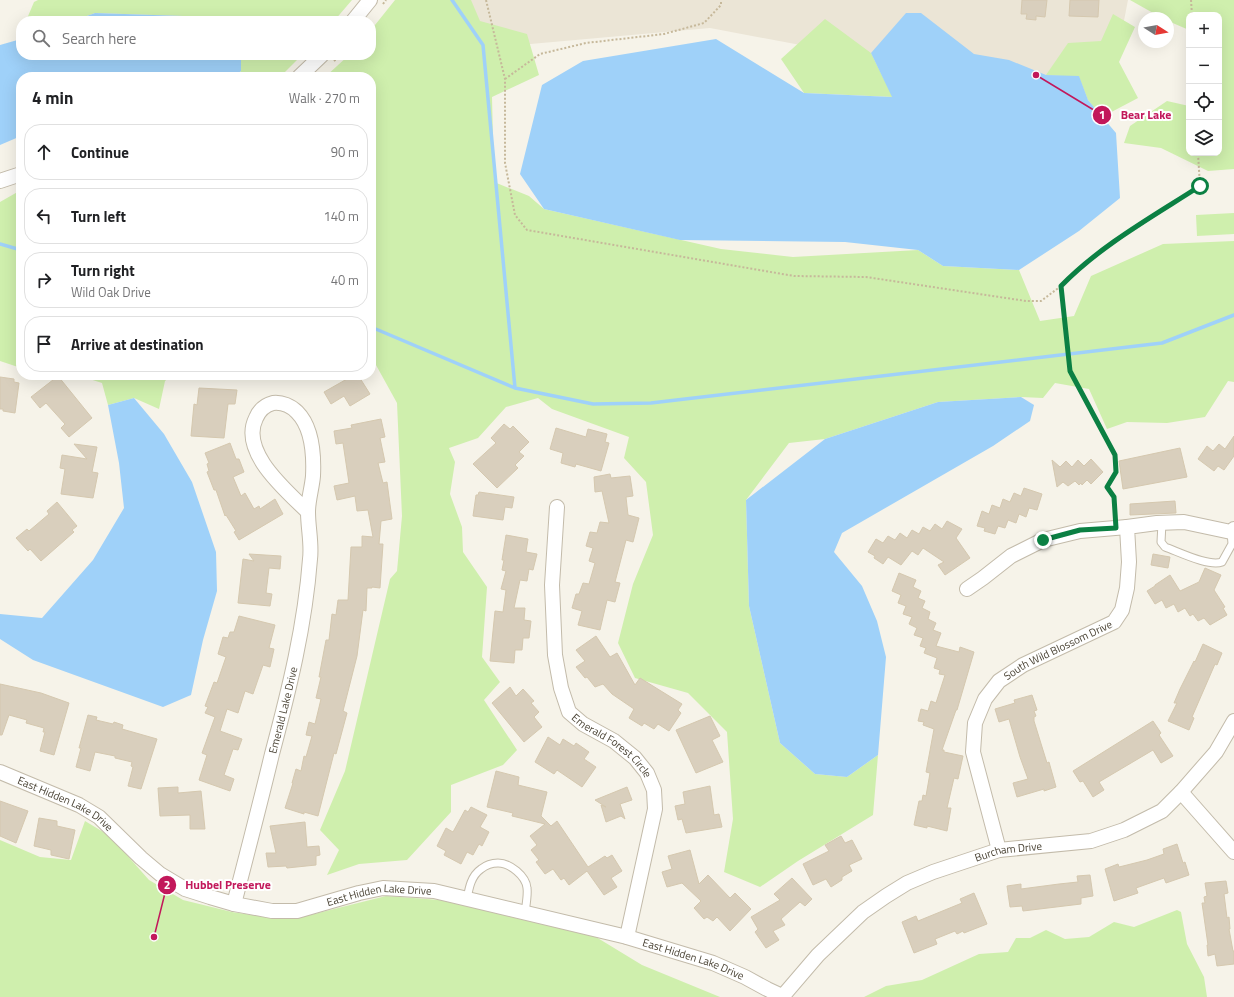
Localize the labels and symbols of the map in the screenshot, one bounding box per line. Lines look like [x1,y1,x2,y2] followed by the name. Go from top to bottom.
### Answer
[1138,12,1174,48] north arrow
[1092,103,1179,127] callout: Bear Lake
[1099,105,1105,124] text: 1
[1121,105,1171,124] text: Bear Lake
[1191,177,1209,195] route start
[1034,531,1052,549] route end
[1000,616,1115,684] street label: South Wild Blossom Drive
[264,665,301,755] street label: Emerald Lake Drive
[568,710,656,780] street label: Emerald Forest Circle
[15,772,117,835] street label: East Hidden Lake Drive
[973,838,1043,866] street label: Burcham Drive
[157,873,278,897] callout: Hubbel Preserve
[164,875,170,894] text: 2
[185,875,271,894] text: Hubbel Preserve
[325,880,432,910] street label: East Hidden Lake Drive
[641,934,747,984] street label: East Hidden Lake Drive

